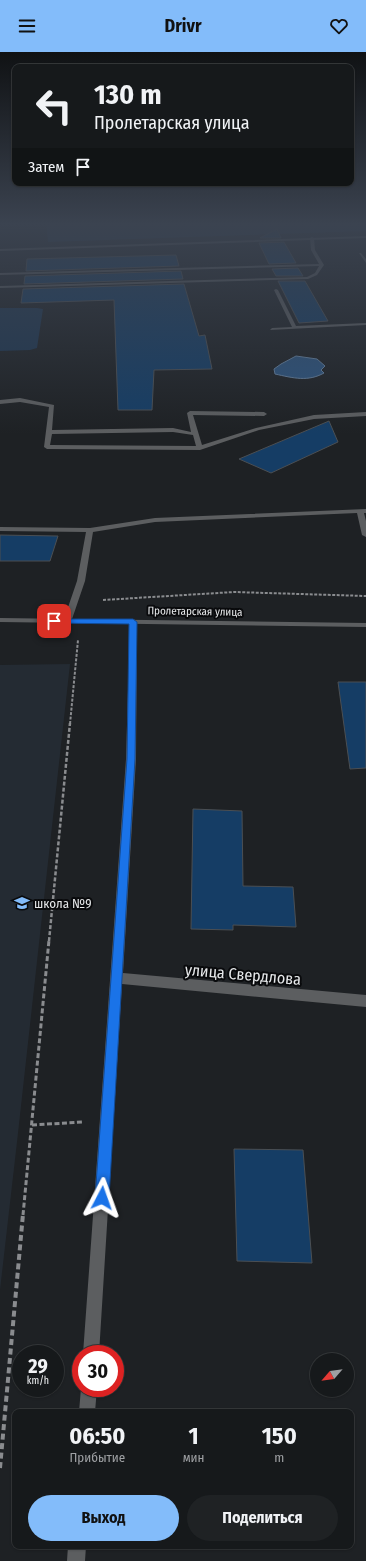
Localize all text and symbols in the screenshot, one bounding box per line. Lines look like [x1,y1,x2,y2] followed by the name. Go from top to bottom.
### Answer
[16,15,38,37] icon: menu
[164,15,202,37] text: Drivr
[328,15,350,37] icon: heart
[94,78,162,111] text: 130 m
[28,80,80,132] icon: left
[94,112,249,134] text: Пролетарская улица
[72,156,94,178] icon: arrive
[28,158,64,176] text: Затем
[37,604,71,638] pin
[147,604,243,619] street label: Пролетарская улица
[43,610,65,632] icon: arrive
[13,894,31,912] school or university icon: школа №9
[34,896,92,911] place label: школа №9
[184,960,302,989] street label: улица Свердлова
[81,1177,123,1219] position arrow
[72,1345,124,1397] speed limit sign: 30
[310,1353,354,1397] north arrow
[310,1353,354,1397] map controls
[28,1354,48,1378] text: 29
[27,1375,49,1387] text: km/h
[69,1422,125,1450] text: 06:50
[189,1422,199,1450] text: 1
[262,1422,297,1450] text: 150
[69,1450,125,1465] text: Прибытие
[183,1450,205,1465] text: мин
[274,1450,284,1465] text: m
[28,1495,179,1541] button: Выход
[187,1495,338,1541] button: Поделиться

